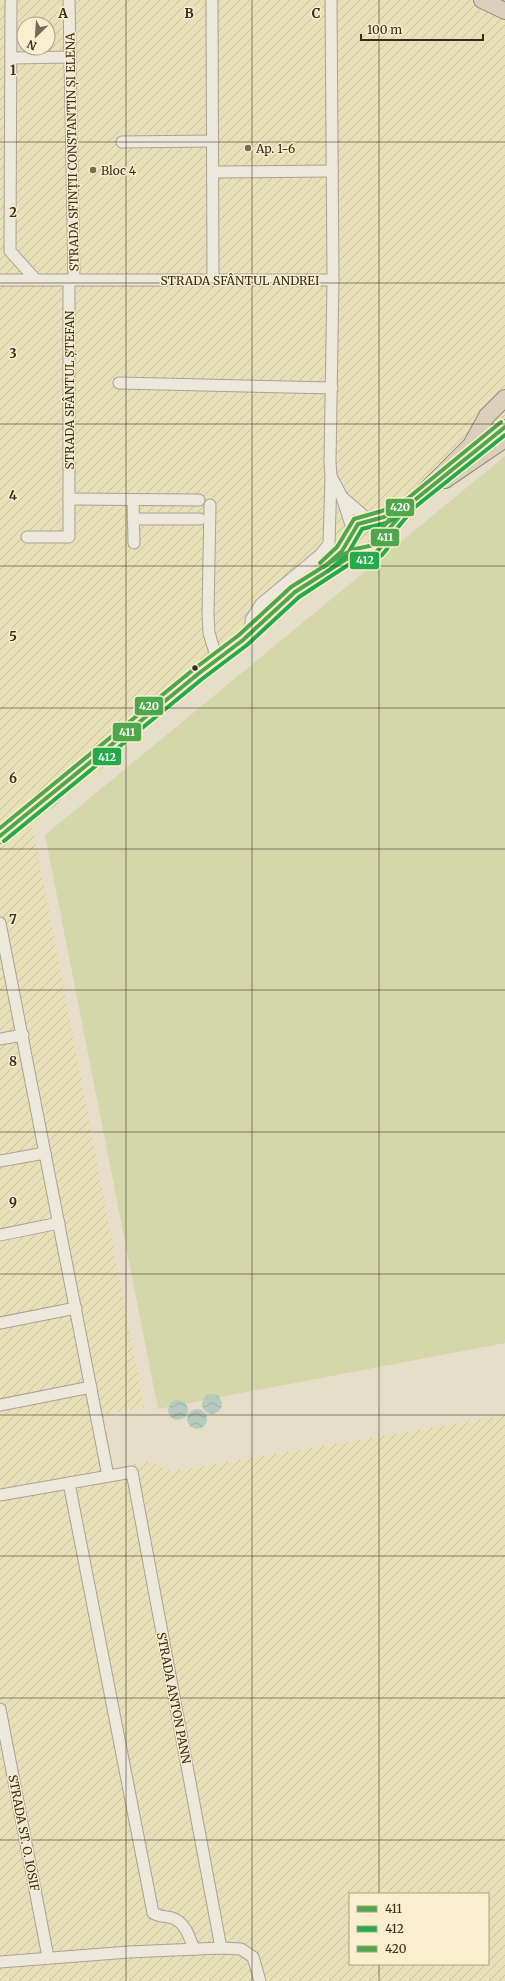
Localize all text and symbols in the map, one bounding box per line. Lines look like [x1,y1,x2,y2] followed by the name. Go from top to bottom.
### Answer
[57,5,68,22] text: A
[184,5,194,22] text: B
[312,5,321,22] text: C
[16,16,56,56] north arrow
[361,16,483,42] scale bar
[367,22,402,37] text: 100 m
[62,32,83,271] street label: STRADA SFINȚII CONSTANTIN ȘI ELENA
[25,37,39,53] text: N
[10,62,16,79] text: 1
[255,141,295,156] place label: Ap. 1-6
[243,143,253,153] marker: Ap. 1-6
[101,163,137,178] place label: Bloc 4
[88,165,98,175] marker: Bloc 4
[9,204,17,221] text: 2
[161,273,319,288] street label: STRADA SFÂNTUL ANDREI
[62,310,78,469] street label: STRADA SFÂNTUL ȘTEFAN
[9,345,17,362] text: 3
[9,487,18,504] text: 4
[385,498,415,517] line badge: 420
[390,500,410,514] text: 420
[370,528,400,547] line badge: 411
[377,530,393,544] text: 411
[349,551,380,570] line badge: 412
[356,553,374,567] text: 412
[9,628,17,645] text: 5
[190,663,200,673] unlabelled marker
[134,696,164,716] line badge: 420
[139,699,159,713] text: 420
[112,722,142,742] line badge: 411
[119,725,135,739] text: 411
[92,747,122,766] line badge: 412
[98,750,116,764] text: 412
[9,770,17,787] text: 6
[9,911,17,928] text: 7
[9,1053,17,1070] text: 8
[9,1194,17,1211] text: 9
[154,1631,194,1766] street label: STRADA ANTON PANN
[5,1773,43,1893] street label: STRADA ST. O. IOSIF
[349,1893,489,1965] legend
[385,1901,403,1916] text: 411
[385,1921,404,1936] text: 412
[385,1941,407,1956] text: 420

